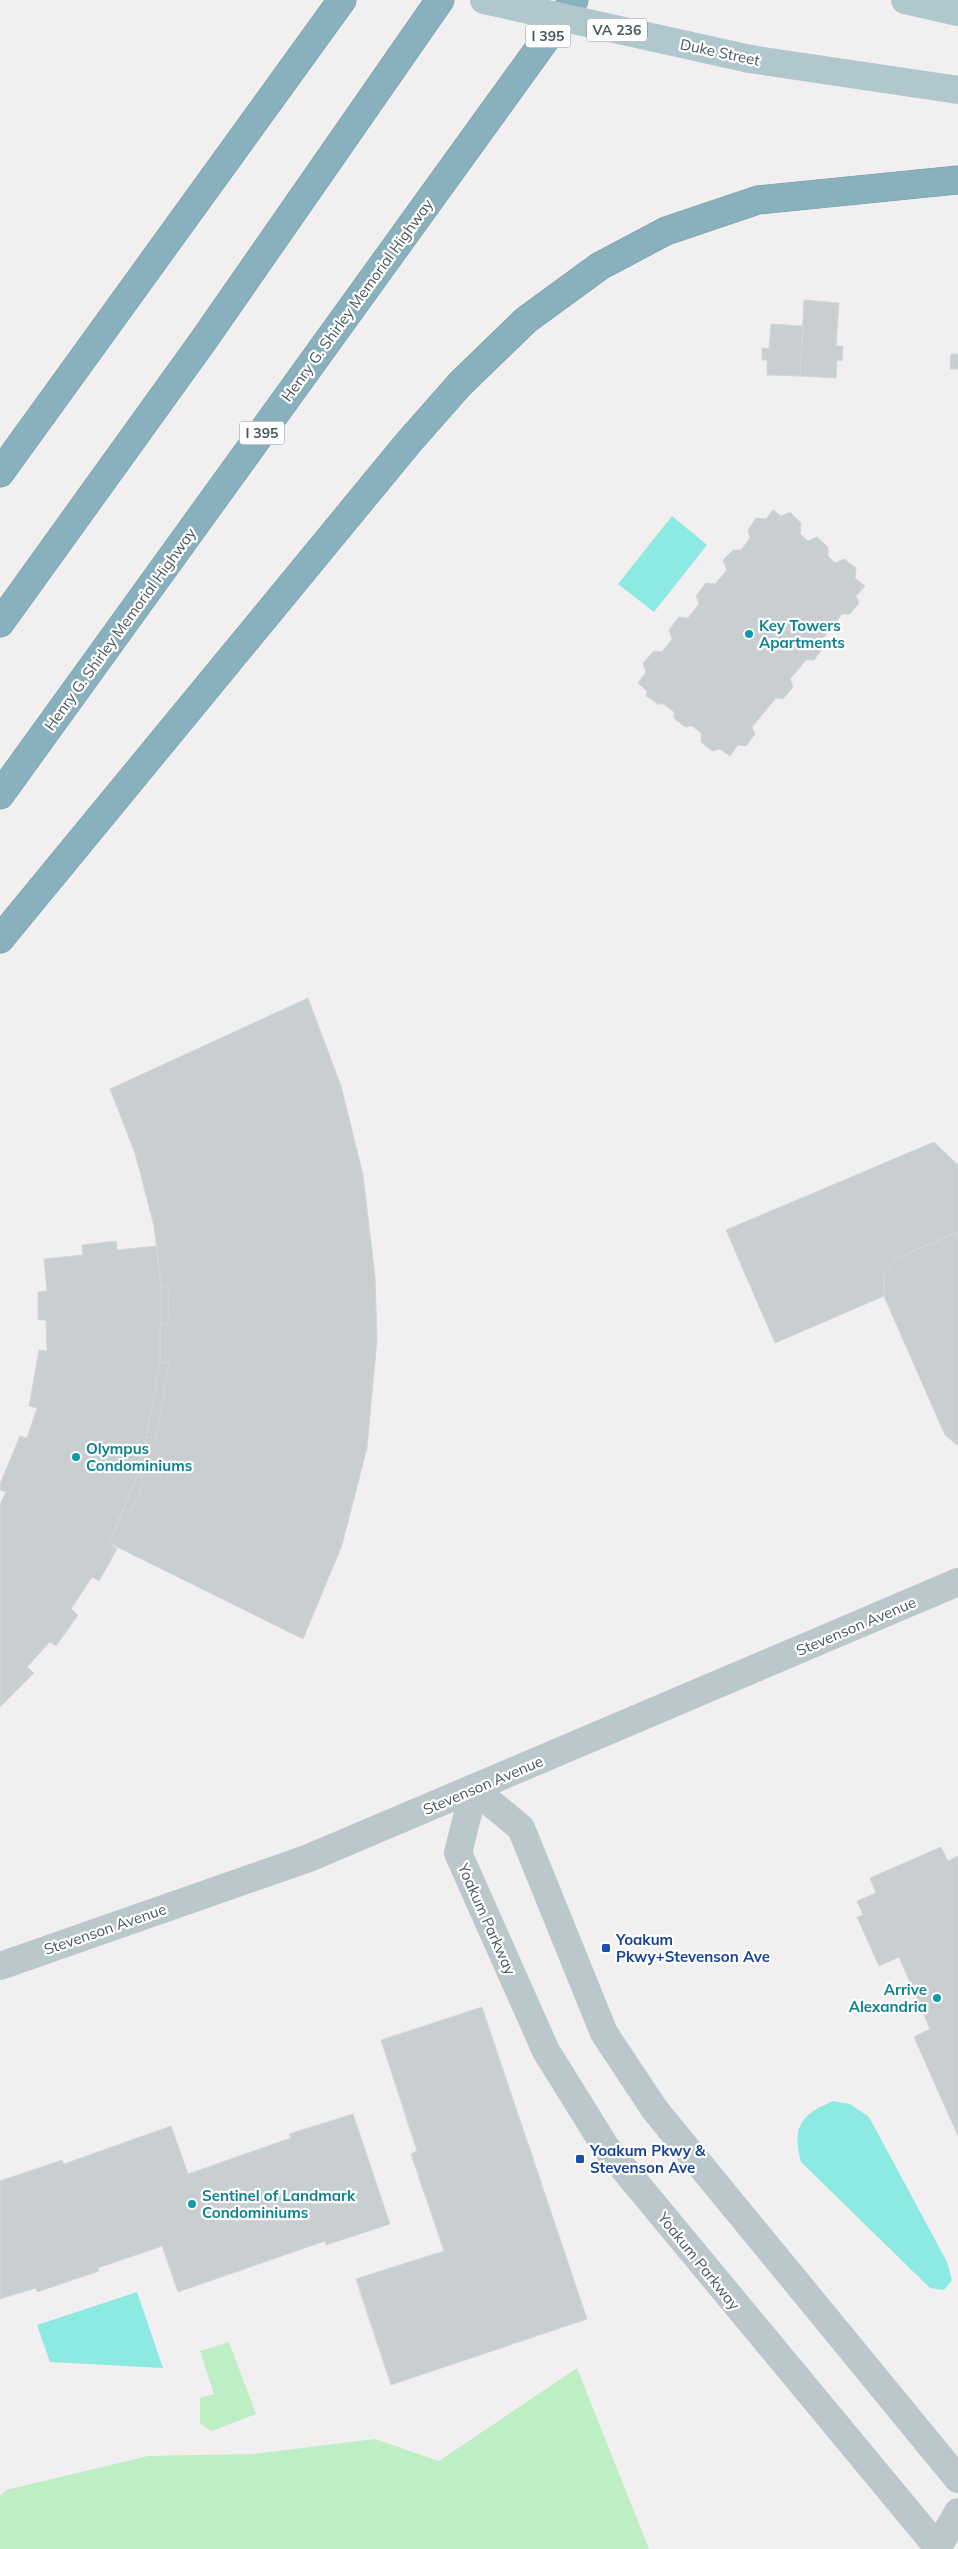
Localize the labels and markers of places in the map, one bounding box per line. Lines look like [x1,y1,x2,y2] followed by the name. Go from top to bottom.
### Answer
[759,616,845,652] place label: Key Towers Apartments
[743,628,755,640] marker: Key Towers Apartments
[86,1439,192,1475] place label: Olympus Condominiums
[70,1451,82,1463] marker: Olympus Condominiums
[615,1930,770,1966] place label: Yoakum Pkwy+Stevenson Ave
[600,1942,612,1954] marker: Yoakum Pkwy+Stevenson Ave
[849,1980,927,2016] place label: Arrive Alexandria
[931,1992,943,2004] marker: Arrive Alexandria
[589,2141,706,2177] place label: Yoakum Pkwy & Stevenson Ave
[574,2153,586,2165] marker: Yoakum Pkwy & Stevenson Ave
[202,2186,356,2222] place label: Sentinel of Landmark Condominiums
[186,2198,198,2210] marker: Sentinel of Landmark Condominiums

